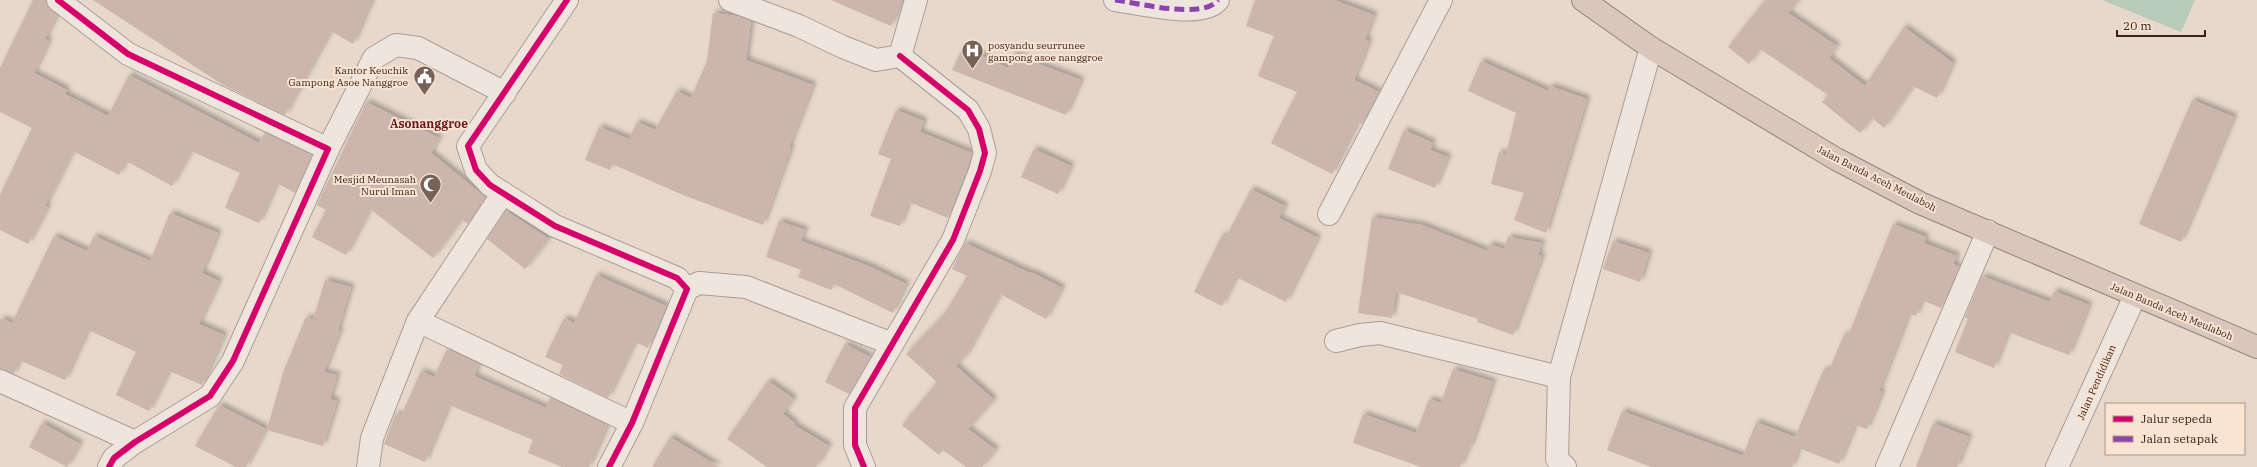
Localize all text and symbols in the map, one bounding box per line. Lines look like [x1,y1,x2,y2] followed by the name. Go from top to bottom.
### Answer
[2117,12,2205,38] scale bar
[2123,18,2152,33] text: 20 m
[960,38,986,71] hospital icon: posyandu seurrunee gampong asoe nanggroe
[988,39,1103,64] place label: posyandu seurrunee gampong asoe nanggroe
[411,63,437,96] public building icon: Kantor Keuchik Gampong Asoe Nanggroe
[289,64,408,89] place label: Kantor Keuchik Gampong Asoe Nanggroe
[390,116,468,131] district label: Asonanggroe
[1815,143,1939,214] street label: Jalan Banda Aceh Meulaboh
[418,172,444,205] mosque icon: Mesjid Meunasah Nurul Iman
[334,173,417,198] place label: Mesjid Meunasah Nurul Iman
[2109,280,2235,343] street label: Jalan Banda Aceh Meulaboh
[2074,342,2119,422] street label: Jalan Pendidikan
[2105,403,2245,455] legend
[2141,411,2213,426] text: Jalur sepeda
[2141,431,2218,446] text: Jalan setapak

